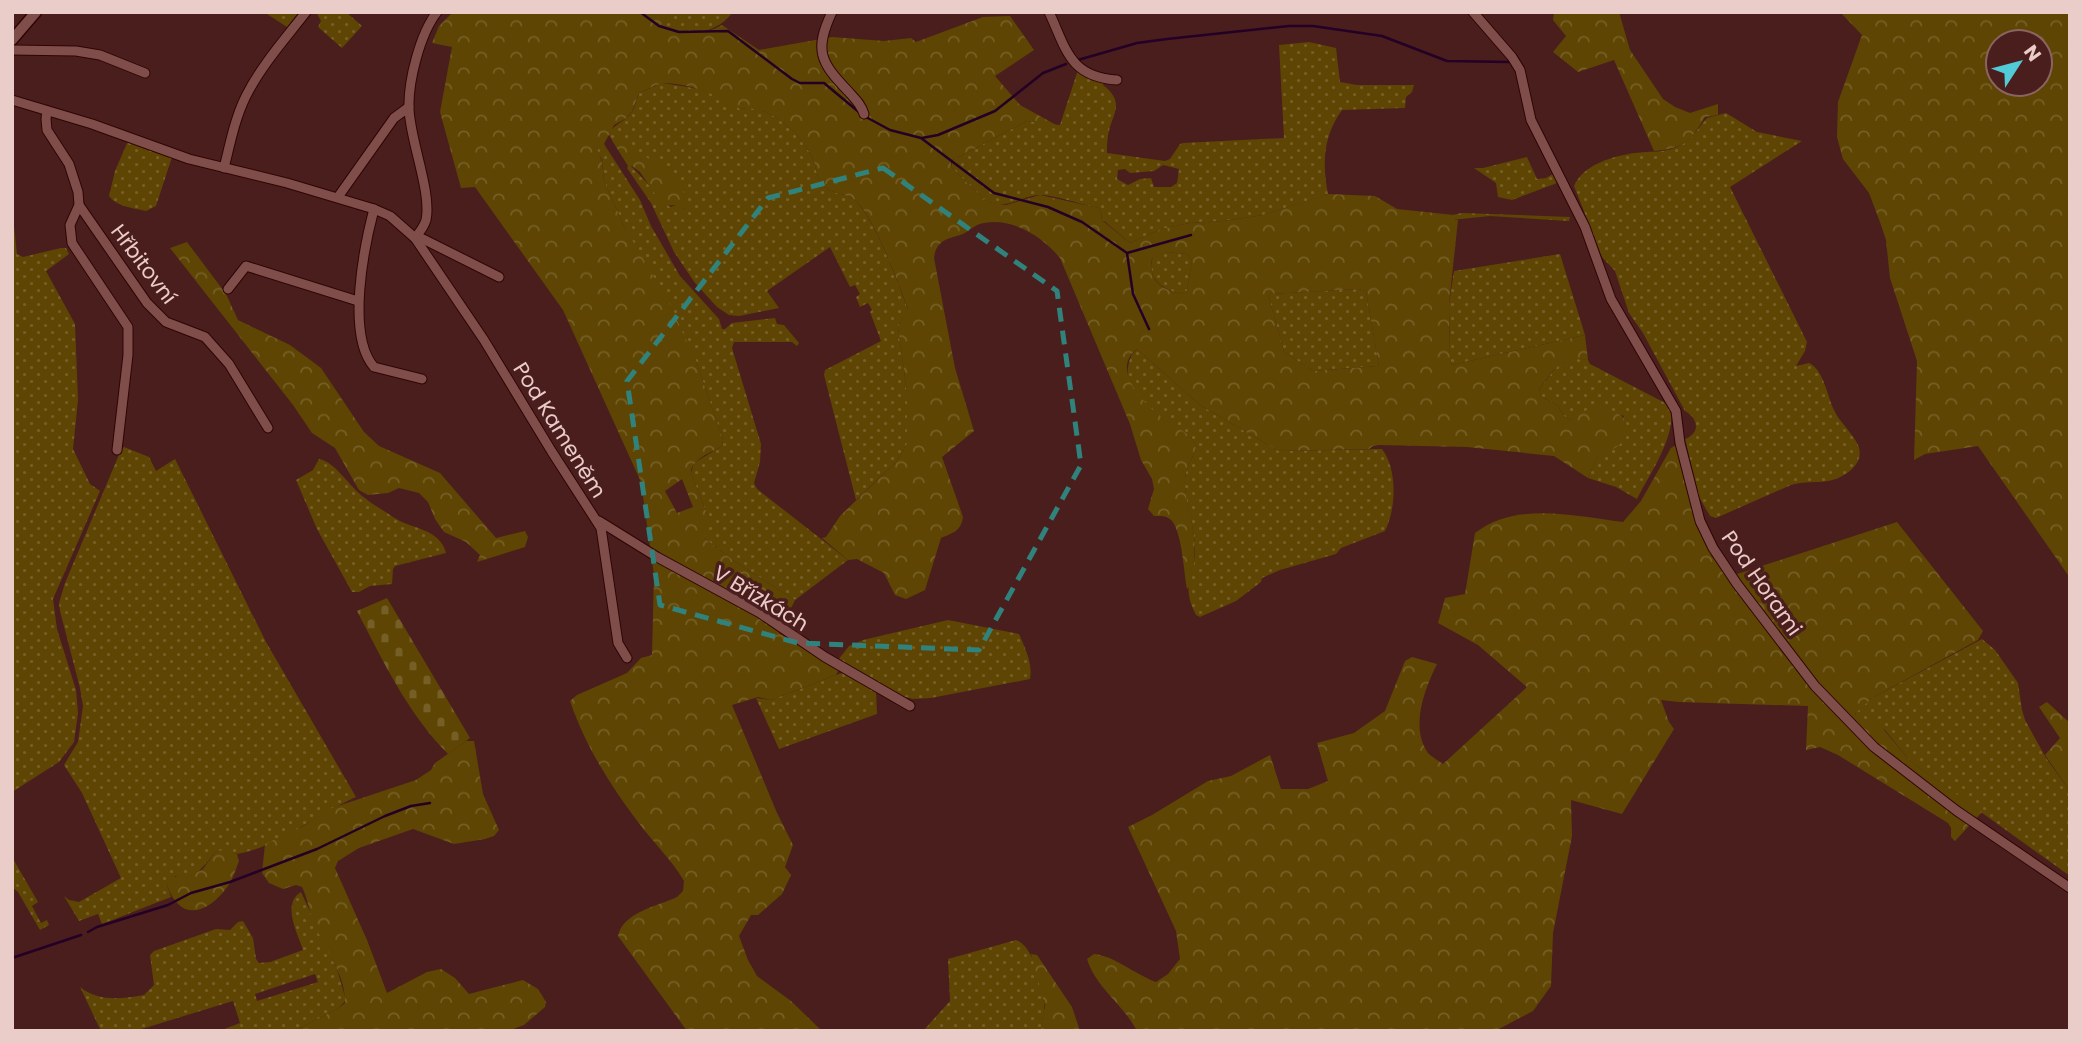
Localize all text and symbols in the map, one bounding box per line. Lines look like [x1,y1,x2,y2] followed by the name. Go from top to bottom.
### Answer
[1984,28,2054,98] north arrow
[2017,40,2047,67] text: N
[104,218,184,310] street label: Hřbitovní
[507,357,613,503] street label: Pod Kameněm
[1715,525,1809,641] street label: Pod Horami
[708,558,814,638] street label: V Břízkách

